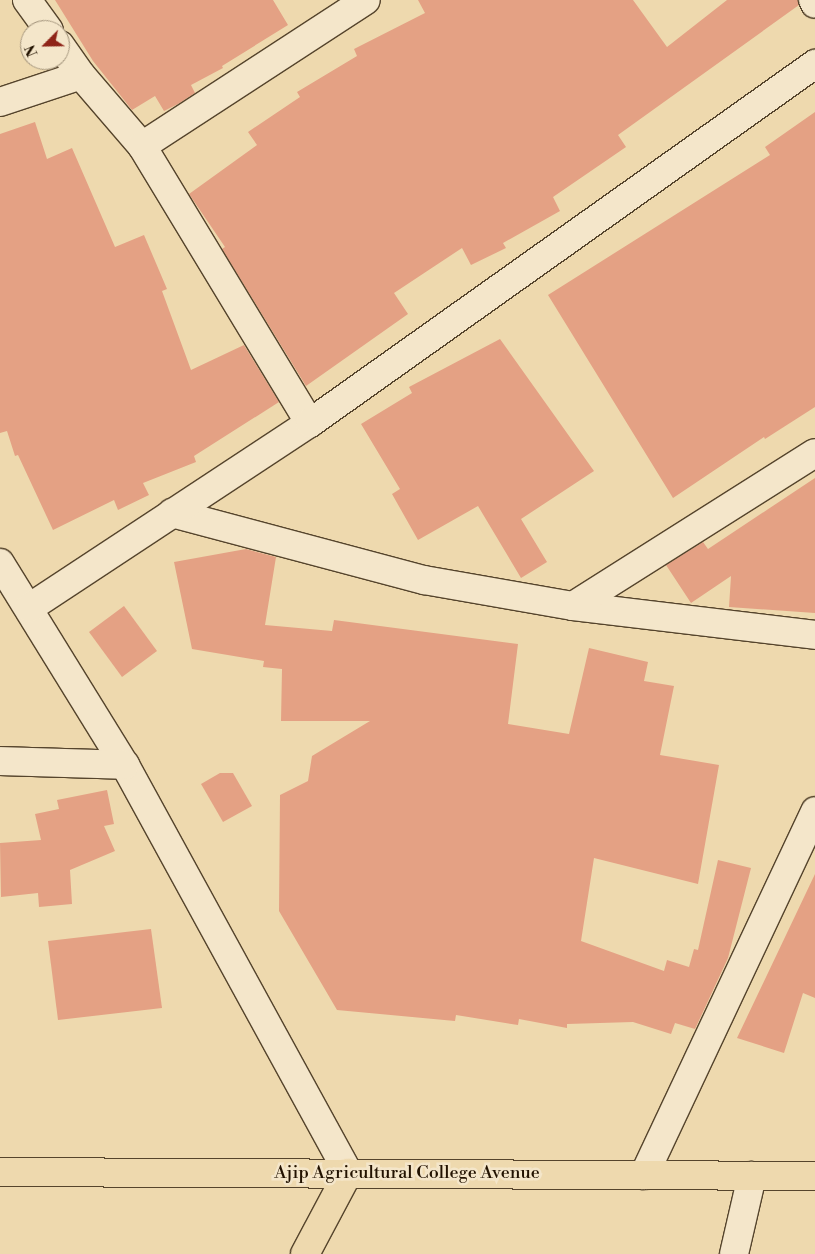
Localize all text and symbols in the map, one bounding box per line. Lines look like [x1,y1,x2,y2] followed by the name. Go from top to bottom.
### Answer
[20,20,70,70] north arrow
[22,42,43,59] text: N
[274,1162,540,1184] street label: Ajip Agricultural College Avenue

